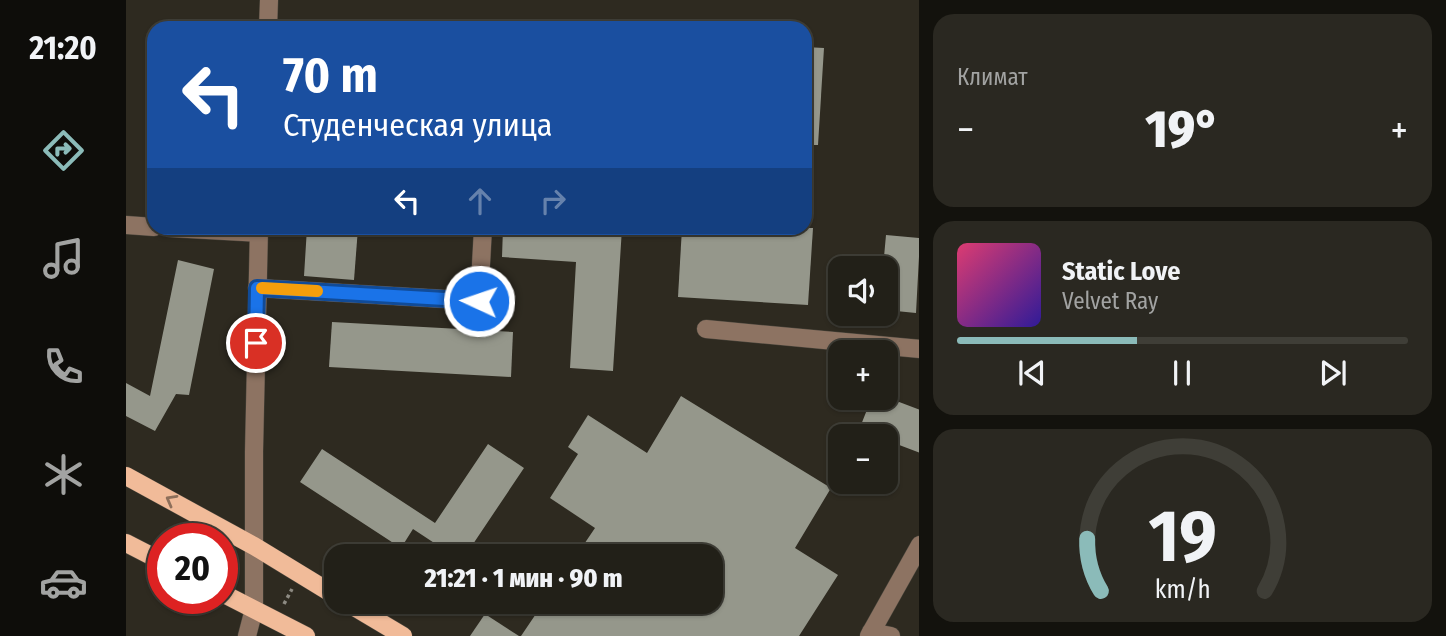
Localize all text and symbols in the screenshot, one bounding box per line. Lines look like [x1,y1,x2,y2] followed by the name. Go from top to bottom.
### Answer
[29,29,97,67] text: 21:20
[283,46,378,105] text: 70 m
[168,49,259,140] icon: left
[957,63,1028,91] text: Климат
[1145,98,1220,161] text: 19°
[283,106,553,144] text: Студенческая улица
[957,107,974,153] text: −
[1391,107,1408,153] text: +
[39,126,88,175] icon: directions
[388,182,426,220] icon: left
[461,182,499,220] icon: ahead
[534,182,572,220] icon: right
[39,234,88,283] icon: music
[828,256,898,494] map controls
[828,256,898,326] button: sound
[1062,256,1180,287] text: Static Love
[442,264,516,338] position arrow
[1062,287,1158,315] text: Velvet Ray
[226,313,286,373] pin
[237,324,275,362] icon: arrive
[828,340,898,410] button: +
[39,342,88,391] icon: phone
[1013,354,1051,392] icon: previous
[1163,354,1201,392] icon: pause
[1314,354,1352,392] icon: next
[828,424,898,494] button: −
[39,450,88,499] icon: climate
[1148,494,1217,581] text: 19
[166,495,178,508] one-way arrow
[147,523,238,614] speed limit sign: 20
[39,558,88,607] icon: car
[424,563,623,594] text: 21:21 · 1 мин · 90 m
[1155,575,1210,605] text: km/h

